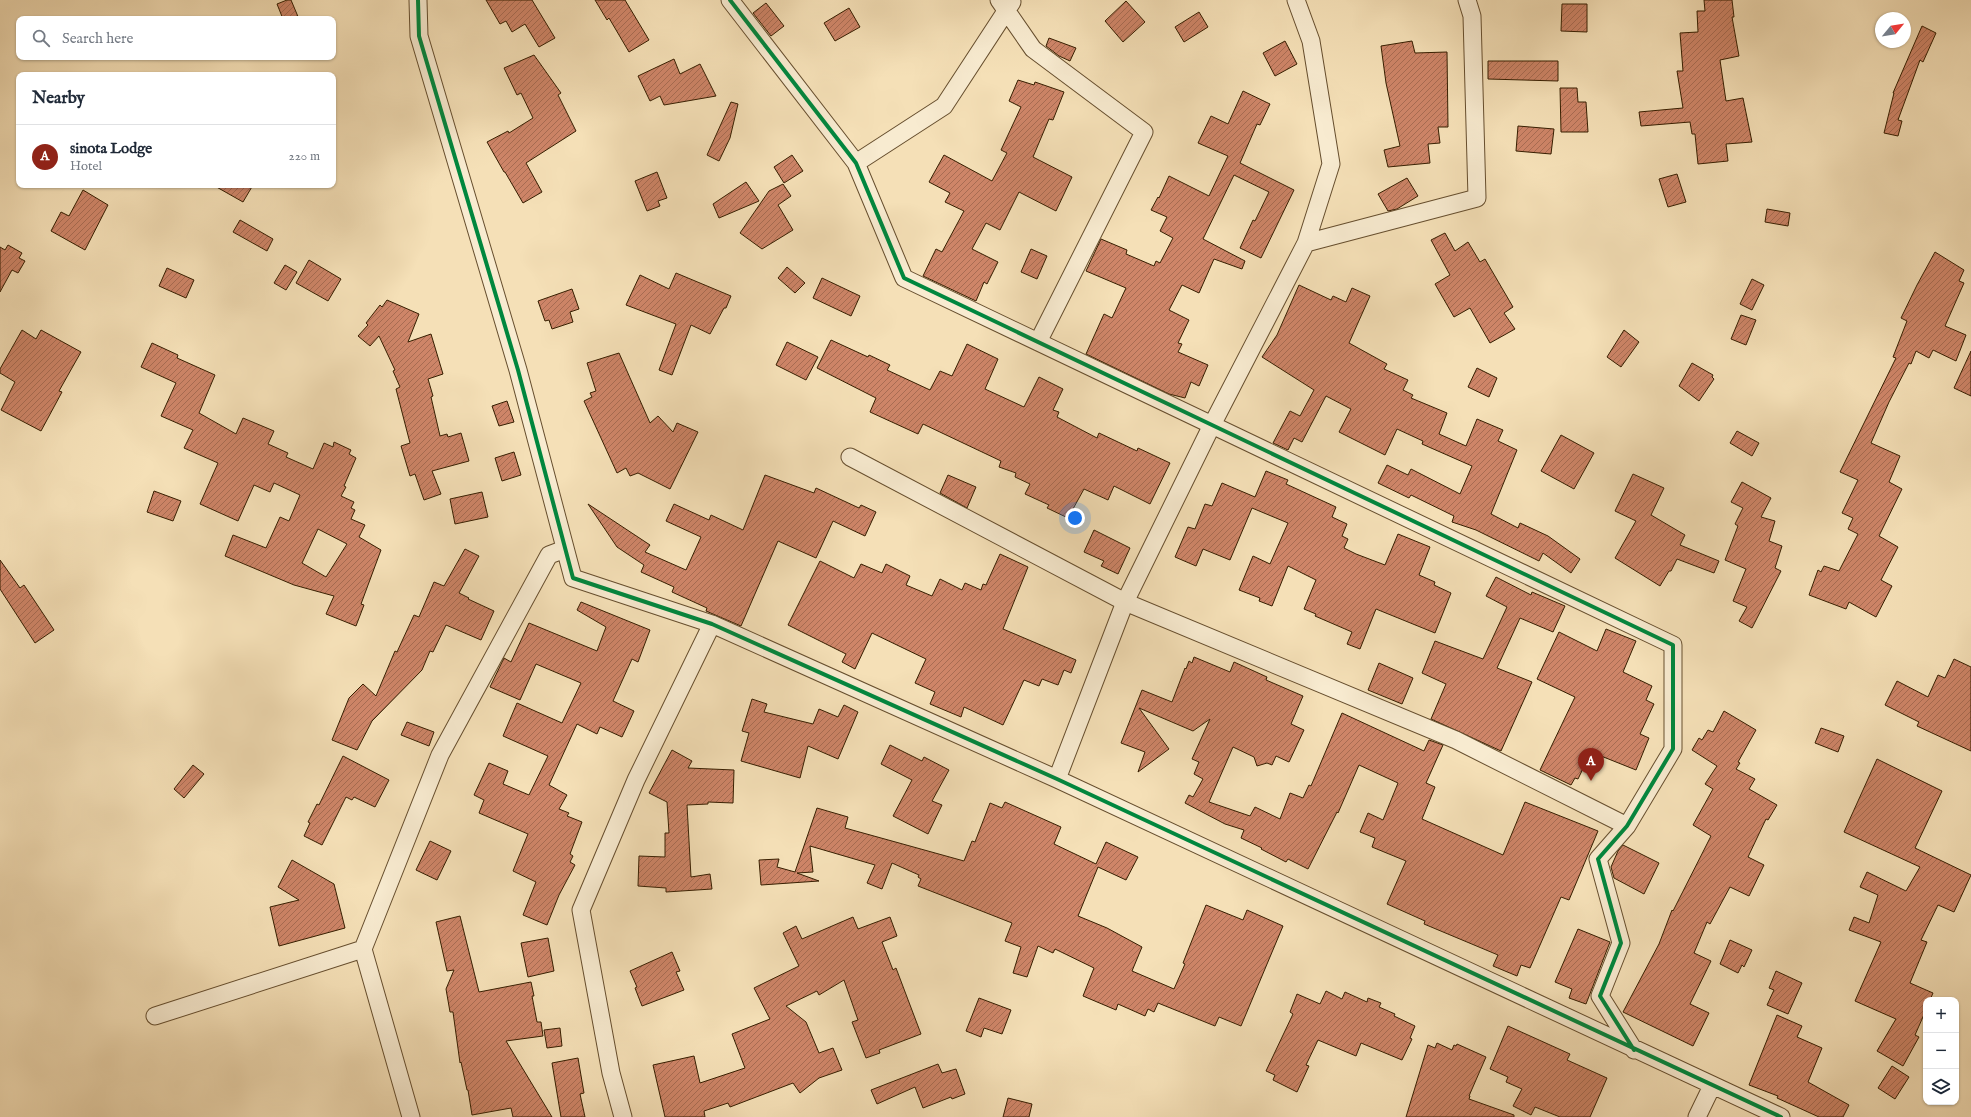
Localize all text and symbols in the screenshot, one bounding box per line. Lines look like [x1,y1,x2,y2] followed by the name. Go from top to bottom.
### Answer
[1875,12,1911,48] north arrow
[16,16,336,60] search box
[30,27,52,49] icon: search
[62,29,133,48] text: Search here
[32,88,85,109] text: Nearby
[70,139,152,158] text: sinota Lodge
[41,148,49,165] text: A
[289,148,320,165] text: 220 m
[70,158,102,175] text: Hotel
[1065,508,1085,528] your location
[1578,748,1604,781] pin: A
[1923,997,1959,1105] map controls
[1923,997,1959,1033] button: +
[1923,1033,1959,1069] button: −
[1923,1069,1959,1105] button: layers

